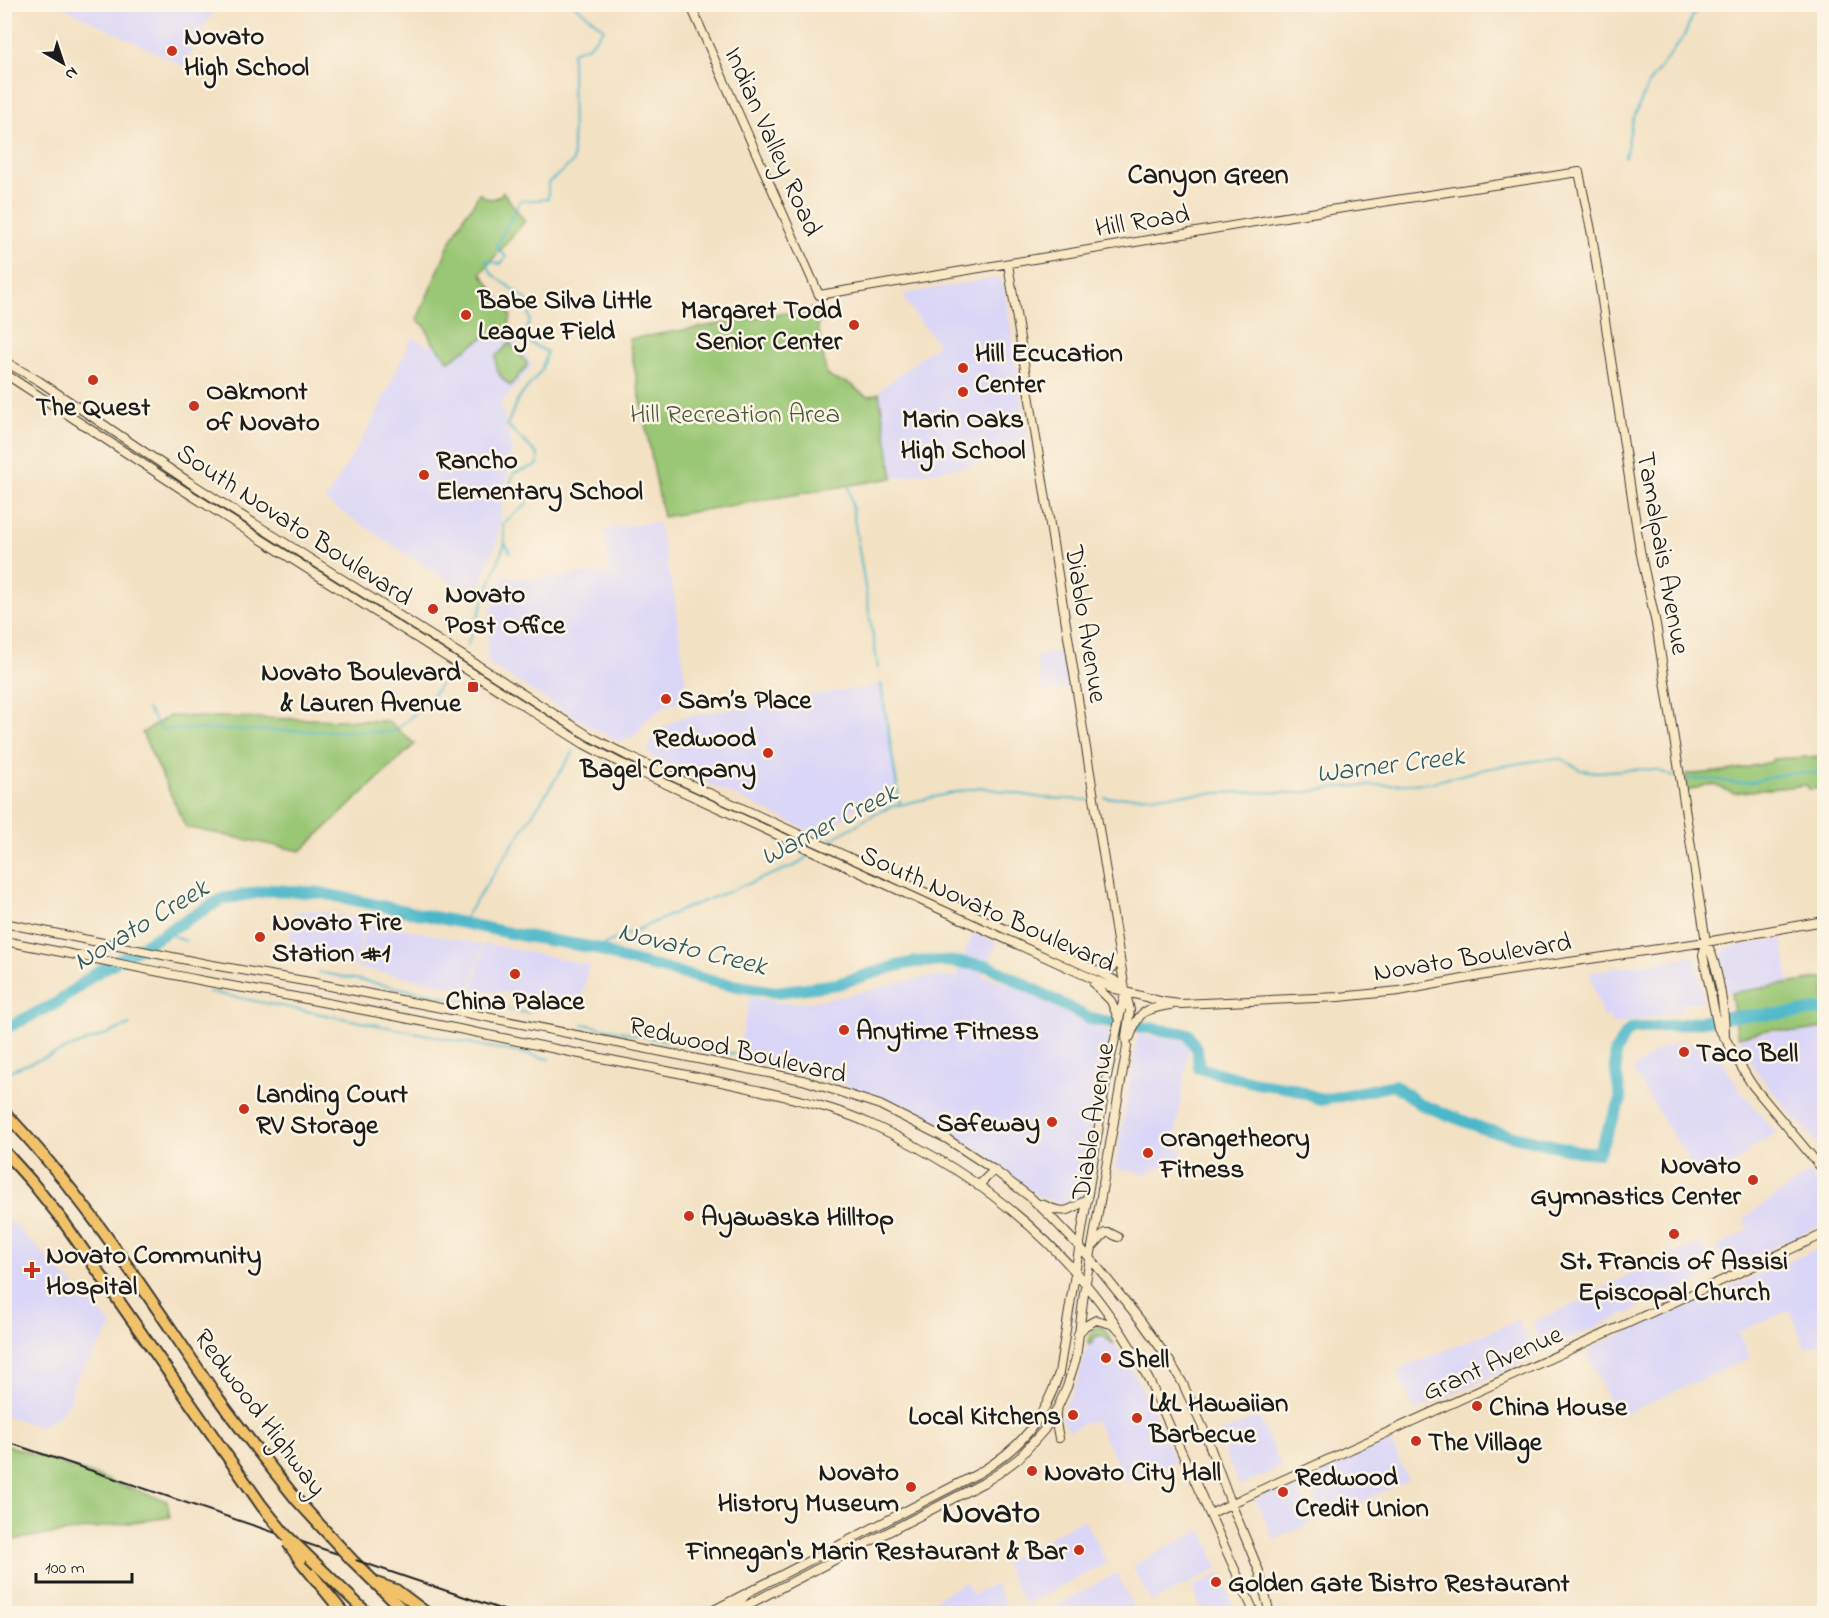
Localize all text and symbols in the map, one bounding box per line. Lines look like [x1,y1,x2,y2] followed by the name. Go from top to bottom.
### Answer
[184,18,309,89] place label: Novato High School
[33,33,93,93] north arrow
[713,41,831,243] street label: Indian Valley Road
[165,44,179,58] marker: Novato High School
[59,60,83,86] text: N
[1127,156,1289,197] district label: Canyon Green
[1092,196,1192,249] street label: Hill Road
[476,282,653,353] place label: Babe Silva Little League Field
[681,292,843,362] place label: Margaret Todd Senior Center
[459,308,473,322] marker: Babe Silva Little League Field
[847,318,861,332] marker: Margaret Todd Senior Center
[975,335,1123,405] place label: Hill Ecucation Center
[956,361,970,375] marker: Hill Ecucation Center
[86,373,100,387] marker: The Quest
[206,373,320,443] place label: Oakmont of Novato
[956,385,970,399] marker: Marin Oaks High School
[36,389,151,428] place label: The Quest
[630,396,840,435] park label: Hill Recreation Area
[187,399,201,413] marker: Oakmont of Novato
[900,401,1026,472] place label: Marin Oaks High School
[168,435,420,617] street label: South Novato Boulevard
[436,442,643,512] place label: Rancho Elementary School
[1624,449,1699,659] street label: Tamalpais Avenue
[417,468,431,482] marker: Rancho Elementary School
[1053,542,1116,707] street label: Diablo Avenue
[445,576,566,646] place label: Novato Post Office
[426,602,440,616] marker: Novato Post Office
[261,654,462,724] place label: Novato Boulevard & Lauren Avenue
[466,680,480,694] marker: Novato Boulevard & Lauren Avenue
[678,682,812,721] place label: Sam’s Place
[659,692,673,706] marker: Sam’s Place
[578,720,757,791] place label: Redwood Bagel Company
[1314,737,1469,796] water label: Warner Creek
[761,746,775,760] marker: Redwood Bagel Company
[754,773,907,878] water label: Warner Creek
[853,836,1121,984] street label: South Novato Boulevard
[66,868,219,983] water label: Novato Creek
[272,904,403,974] place label: Novato Fire Station #1
[614,912,772,989] water label: Novato Creek
[1371,924,1574,993] street label: Novato Boulevard
[253,930,267,944] marker: Novato Fire Station #1
[508,967,522,981] marker: China Palace
[446,983,585,1022] place label: China Palace
[625,1007,850,1095] street label: Redwood Boulevard
[856,1013,1039,1052] place label: Anytime Fitness
[837,1023,851,1037] marker: Anytime Fitness
[1696,1035,1798,1074] place label: Taco Bell
[1063,1039,1126,1204] street label: Diablo Avenue
[1677,1045,1691,1059] marker: Taco Bell
[256,1076,409,1147] place label: Landing Court RV Storage
[237,1102,251,1116] marker: Landing Court RV Storage
[936,1105,1040,1144] place label: Safeway
[1045,1115,1059,1129] marker: Safeway
[1158,1120,1310,1190] place label: Orangetheory Fitness
[1141,1146,1155,1160] marker: Orangetheory Fitness
[1530,1147,1742,1217] place label: Novato Gymnastics Center
[1746,1173,1760,1187] marker: Novato Gymnastics Center
[701,1199,894,1238] place label: Ayawaska Hilltop
[682,1209,696,1223] marker: Ayawaska Hilltop
[1667,1227,1681,1241] marker: St. Francis of Assisi Episcopal Church
[46,1237,262,1307] place label: Novato Community Hospital
[1560,1243,1788,1313] place label: St. Francis of Assisi Episcopal Church
[23,1261,41,1279] marker: Novato Community Hospital
[1417,1316,1570,1413] street label: Grant Avenue
[183,1321,335,1506] street label: Redwood Highway
[1118,1341,1169,1380] place label: Shell
[1099,1351,1113,1365] marker: Shell
[1147,1385,1288,1455] place label: L&L Hawaiian Barbecue
[1489,1389,1628,1428] place label: China House
[908,1398,1061,1437] place label: Local Kitchens
[1470,1399,1484,1413] marker: China House
[1066,1408,1080,1422] marker: Local Kitchens
[1130,1411,1144,1425] marker: L&L Hawaiian Barbecue
[1428,1424,1543,1464] place label: The Village
[1409,1434,1423,1448] marker: The Village
[718,1454,899,1524] place label: Novato History Museum
[1044,1454,1221,1493] place label: Novato City Hall
[1295,1459,1429,1529] place label: Redwood Credit Union
[1025,1464,1039,1478] marker: Novato City Hall
[904,1480,918,1494] marker: Novato History Museum
[1276,1485,1290,1499] marker: Redwood Credit Union
[942,1490,1040,1538] district label: Novato
[684,1533,1068,1573] place label: Finnegan's Marin Restaurant & Bar
[1072,1543,1086,1557] marker: Finnegan's Marin Restaurant & Bar
[36,1546,132,1584] scale bar
[45,1556,85,1582] text: 100 m
[1228,1565,1571,1604] place label: Golden Gate Bistro Restaurant
[1209,1575,1223,1589] marker: Golden Gate Bistro Restaurant

